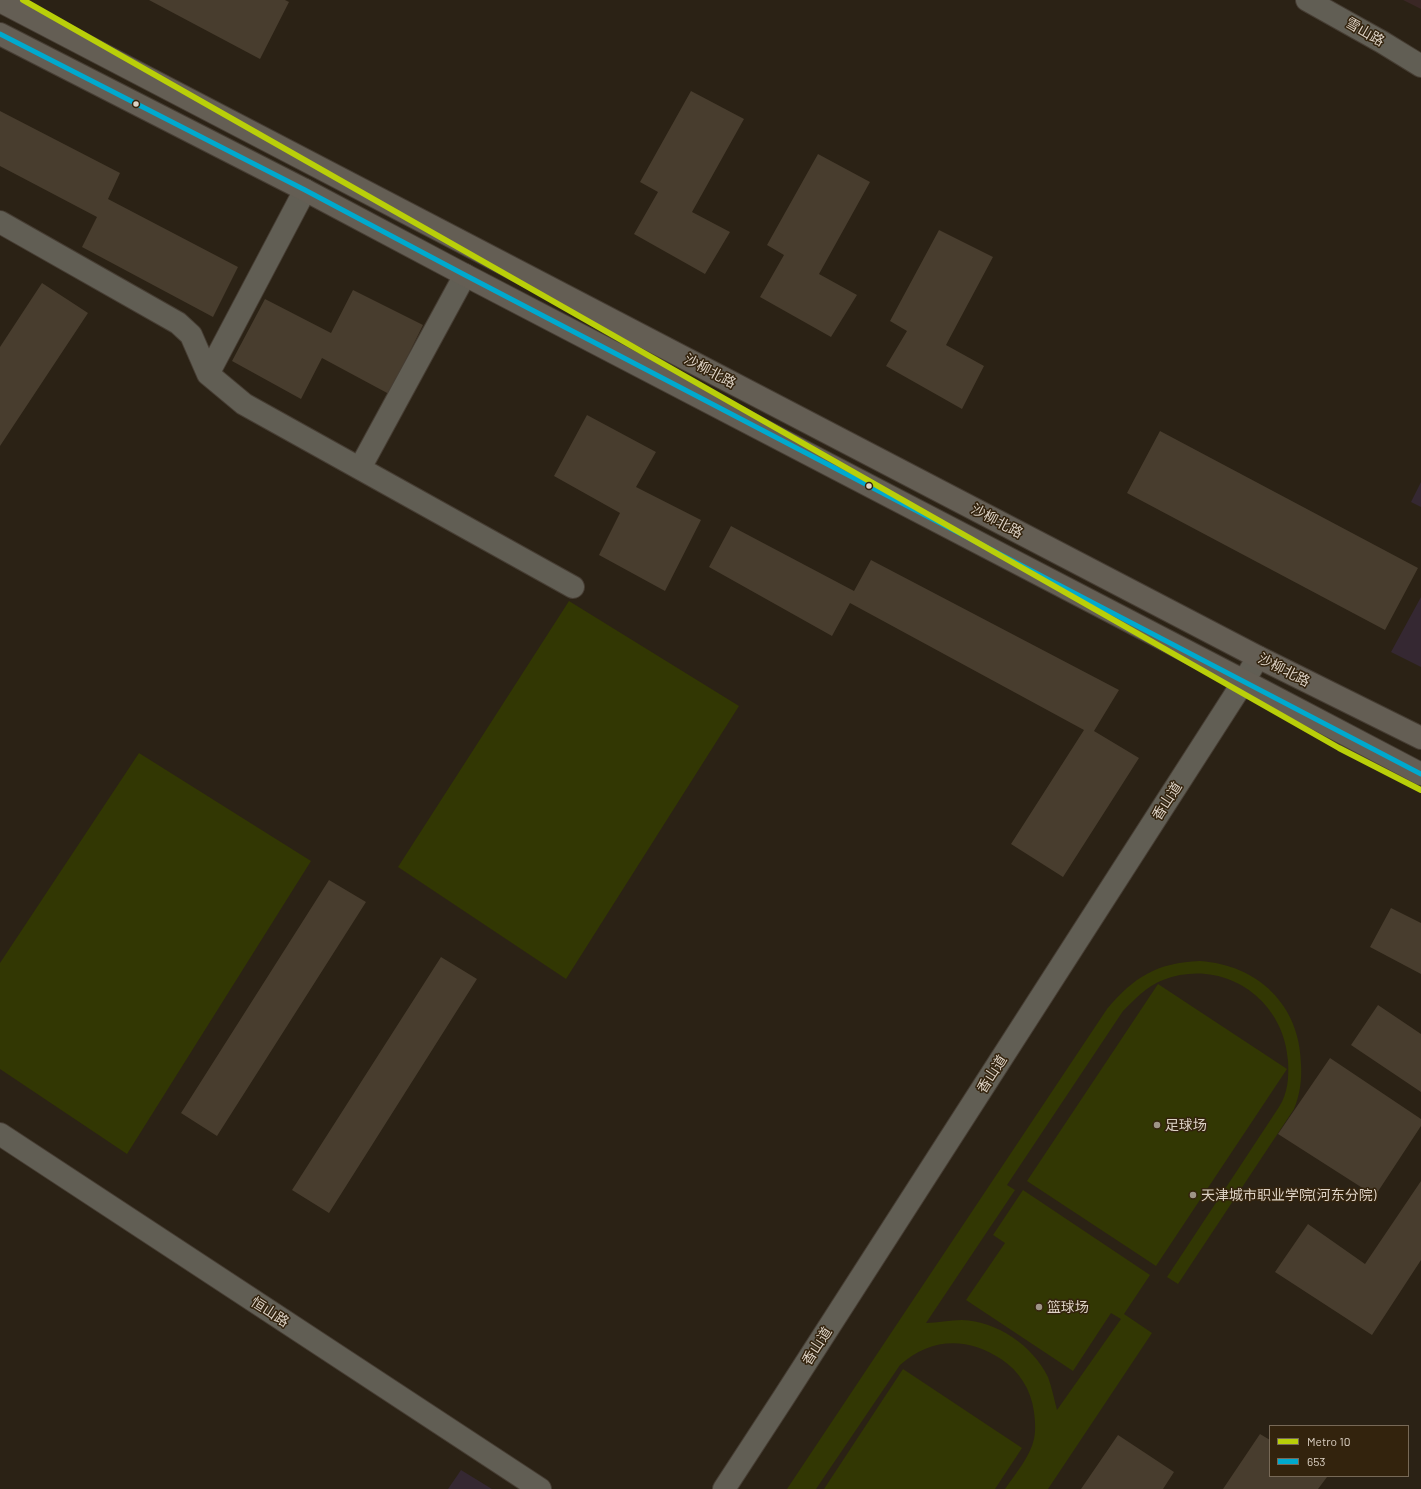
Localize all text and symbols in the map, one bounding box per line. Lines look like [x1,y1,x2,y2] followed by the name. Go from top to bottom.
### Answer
[1343,14,1387,50] street label: 雪山路
[131,99,141,109] unlabelled marker
[681,350,739,392] street label: 沙柳北路
[864,481,874,491] unlabelled marker
[968,500,1026,542] street label: 沙柳北路
[1255,650,1313,690] street label: 沙柳北路
[1149,779,1185,823] street label: 香山道
[974,1052,1010,1096] street label: 香山道
[1165,1117,1207,1133] place label: 足球场
[1152,1120,1162,1130] marker: 足球场
[1201,1187,1376,1203] place label: 天津城市职业学院(河东分院)
[1188,1190,1198,1200] marker: 天津城市职业学院(河东分院)
[248,1294,292,1330] street label: 恒山路
[1047,1299,1089,1315] place label: 篮球场
[1034,1302,1044,1312] marker: 篮球场
[799,1324,835,1368] street label: 香山道
[1269,1425,1409,1477] legend
[1307,1434,1351,1448] text: Metro 10
[1307,1454,1326,1468] text: 653

